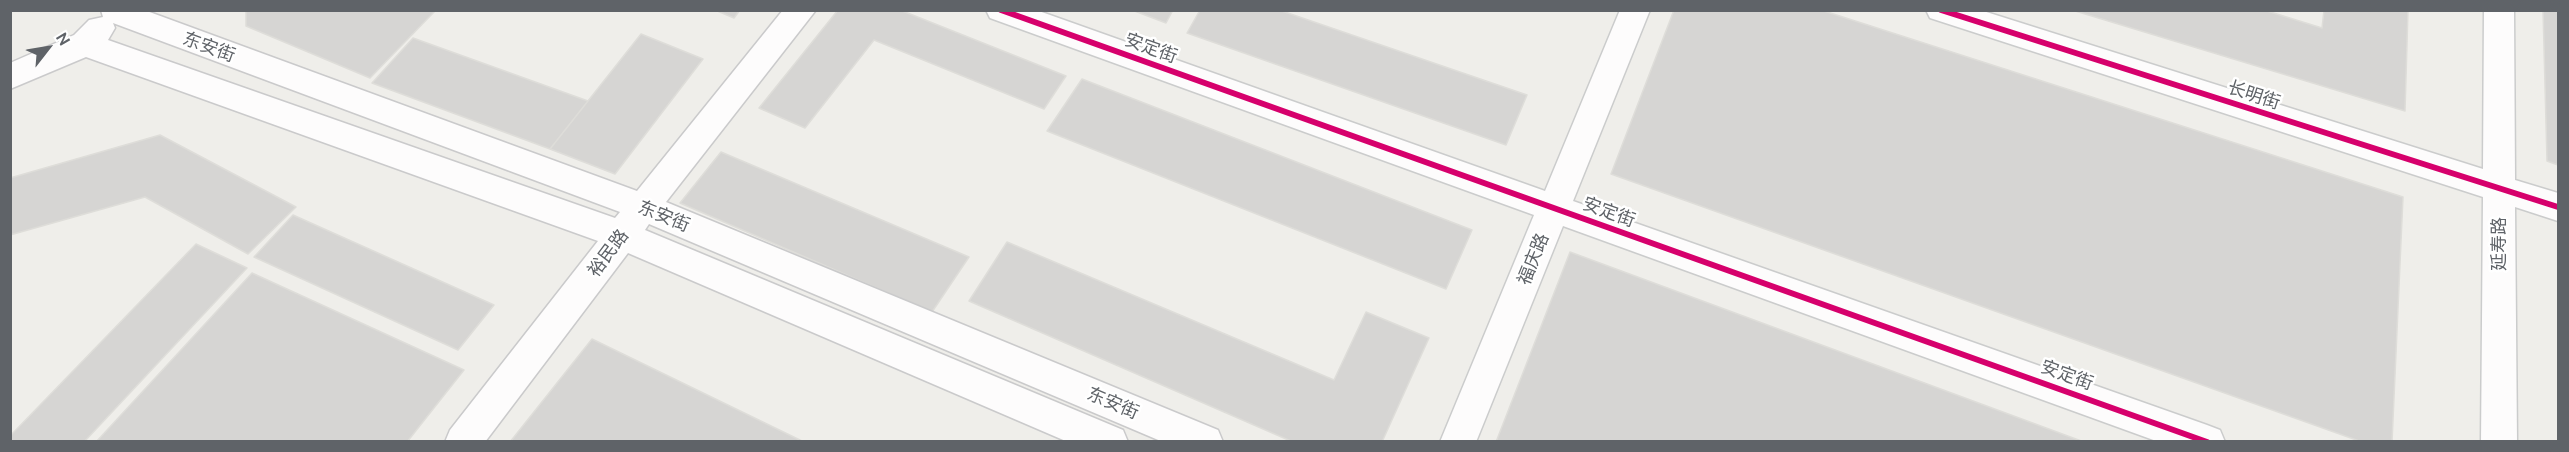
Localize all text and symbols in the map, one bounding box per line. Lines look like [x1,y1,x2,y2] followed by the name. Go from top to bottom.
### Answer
[18,18,78,78] north arrow
[180,28,238,66] street label: 东安街
[53,29,74,48] text: N
[1122,29,1180,67] street label: 安定街
[2225,76,2283,114] street label: 长明街
[1580,193,1638,231] street label: 安定街
[635,196,693,236] street label: 东安街
[2488,217,2510,271] street label: 延寿路
[583,225,633,281] street label: 裕民路
[1513,230,1553,288] street label: 福庆路
[2038,356,2096,394] street label: 安定街
[1084,383,1142,423] street label: 东安街

